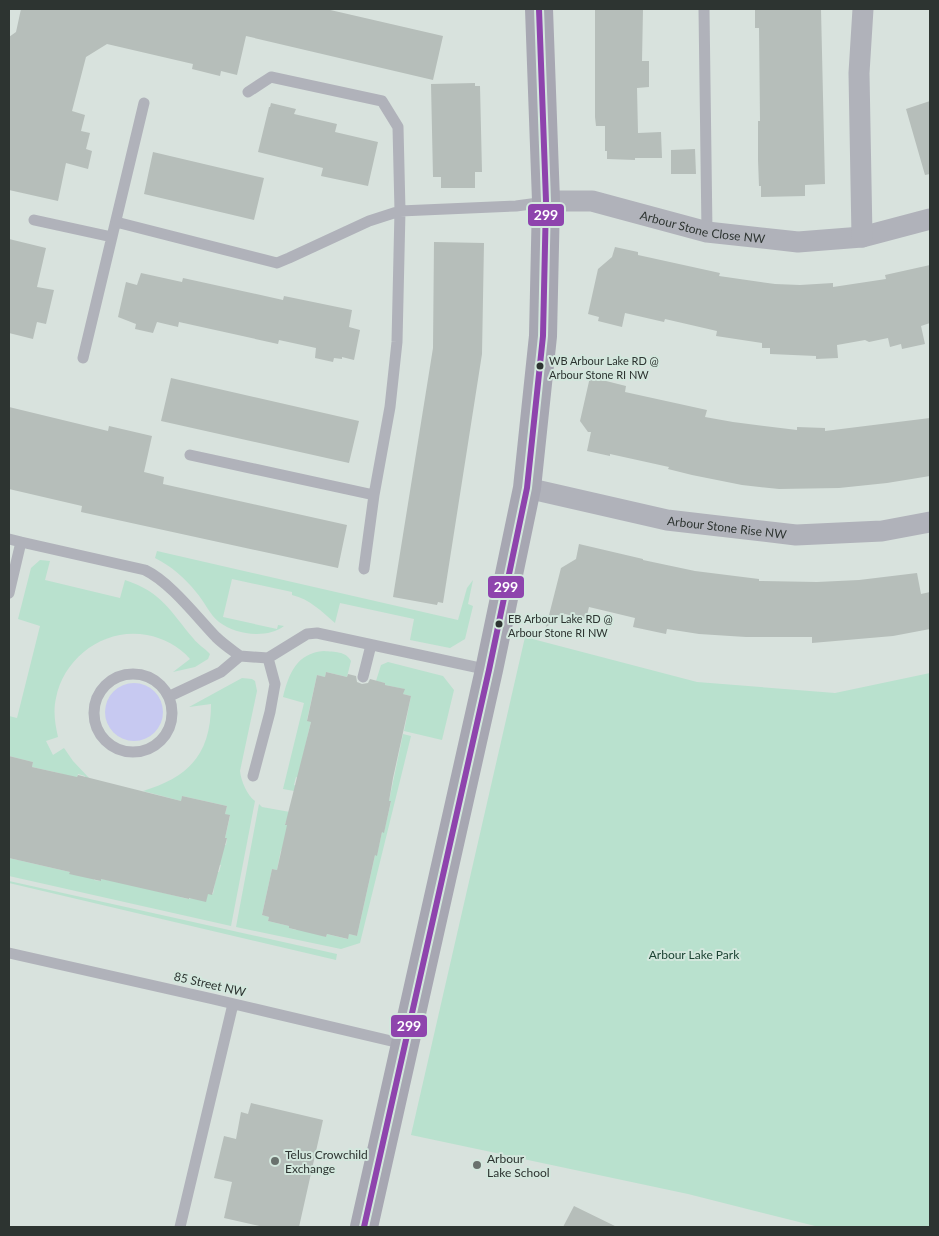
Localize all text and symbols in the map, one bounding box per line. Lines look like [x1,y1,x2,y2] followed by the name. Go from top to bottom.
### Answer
[527,203,565,227] line badge: 299
[534,206,558,223] text: 299
[639,207,767,246] street label: Arbour Stone Close NW
[549,354,659,381] place label: WB Arbour Lake RD @ Arbour Stone RI NW
[535,361,545,371] marker: WB Arbour Lake RD @ Arbour Stone RI NW
[667,513,788,541] street label: Arbour Stone Rise NW
[487,575,525,599] line badge: 299
[494,578,518,595] text: 299
[508,612,613,639] place label: EB Arbour Lake RD @ Arbour Stone RI NW
[494,619,504,629] marker: EB Arbour Lake RD @ Arbour Stone RI NW
[649,947,740,962] park label: Arbour Lake Park
[173,968,248,1000] street label: 85 Street NW
[390,1014,428,1038] line badge: 299
[397,1017,421,1034] text: 299
[285,1147,368,1176] place label: Telus Crowchild Exchange
[487,1151,550,1180] place label: Arbour Lake School
[269,1155,281,1167] marker: Telus Crowchild Exchange
[471,1159,483,1171] marker: Arbour Lake School

